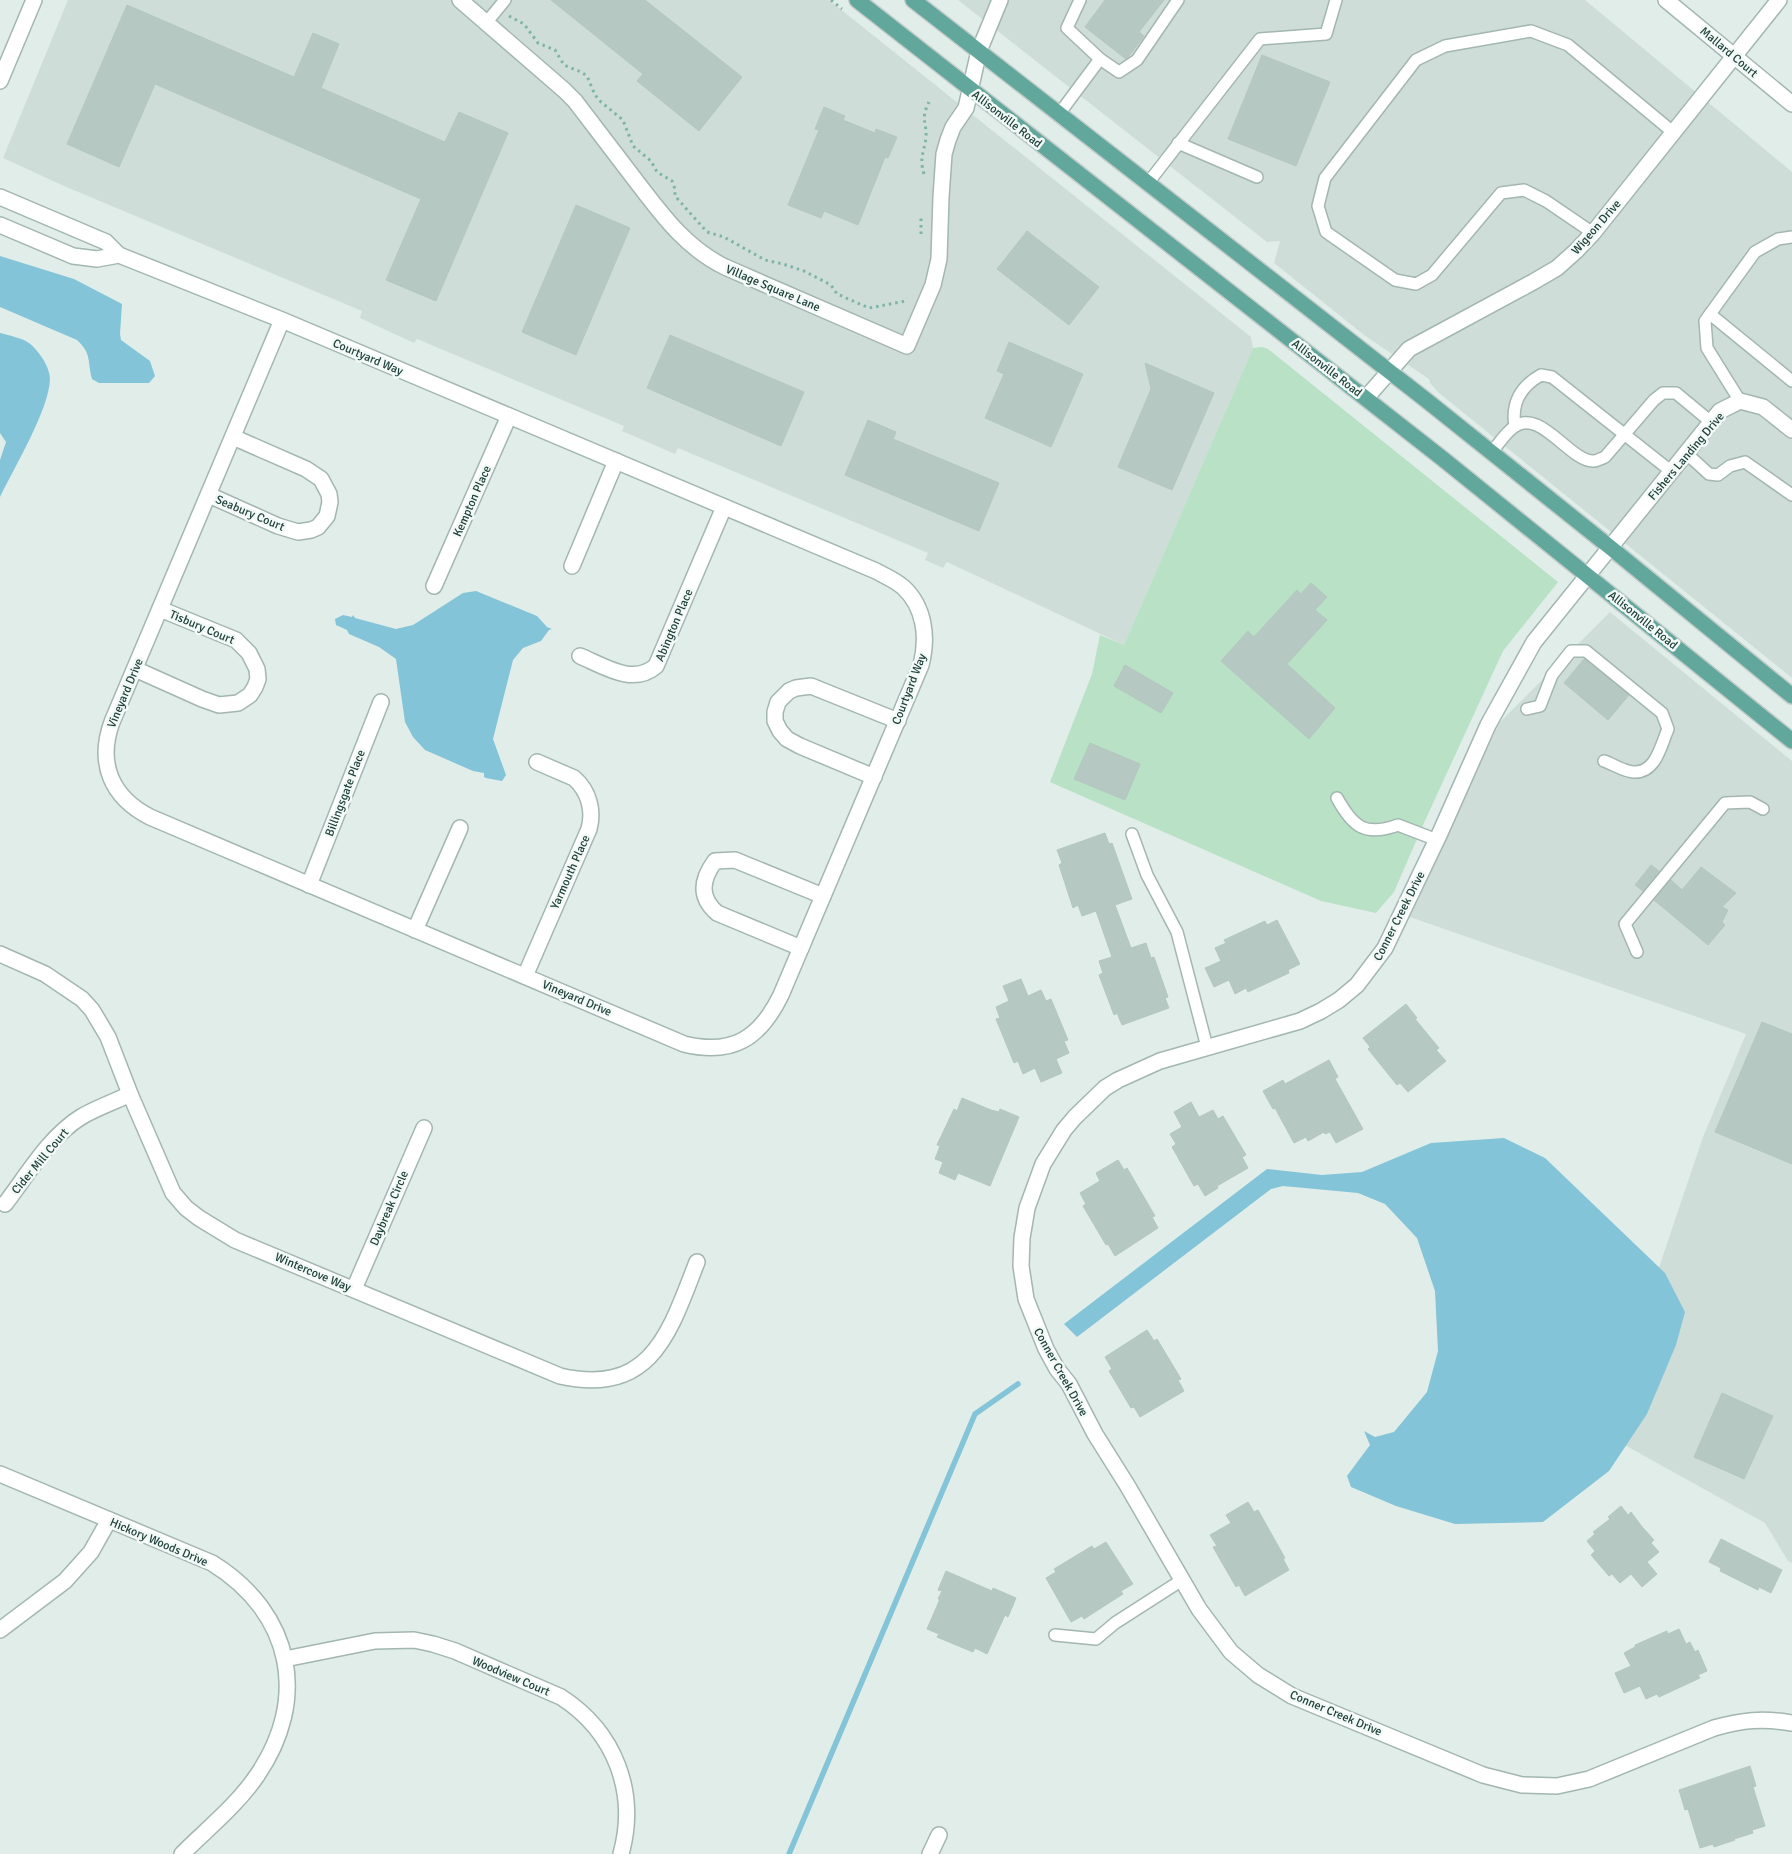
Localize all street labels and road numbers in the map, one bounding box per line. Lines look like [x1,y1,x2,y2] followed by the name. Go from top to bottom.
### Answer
[1697,24,1761,81] street label: Mallard Court
[969,87,1045,151] street label: Allisonville Road
[1568,197,1624,258] street label: Wigeon Drive
[723,262,822,315] street label: Village Square Lane
[330,336,406,379] street label: Courtyard Way
[1289,336,1365,400] street label: Allisonville Road
[1645,409,1728,503] street label: Fishers Landing Drive
[450,463,495,539] street label: Kempton Place
[213,492,287,535] street label: Seabury Court
[652,587,696,664] street label: Abington Place
[1605,588,1680,653] street label: Allisonville Road
[167,607,237,648] street label: Tisbury Court
[889,651,930,727] street label: Courtyard Way
[104,656,147,730] street label: Vineyard Drive
[322,748,369,839] street label: Billingsgate Place
[547,833,594,912] street label: Yarmouth Place
[1370,869,1428,964] street label: Conner Creek Drive
[540,977,614,1020] street label: Vineyard Drive
[9,1125,72,1197] street label: Cider Mill Court
[367,1168,412,1248] street label: Daybreak Circle
[272,1250,353,1295] street label: Wintercove Way
[1030,1326,1091,1419] street label: Conner Creek Drive
[107,1515,210,1570] street label: Hickory Woods Drive
[470,1653,552,1700] street label: Woodview Court
[1288,1687,1384,1740] street label: Conner Creek Drive

